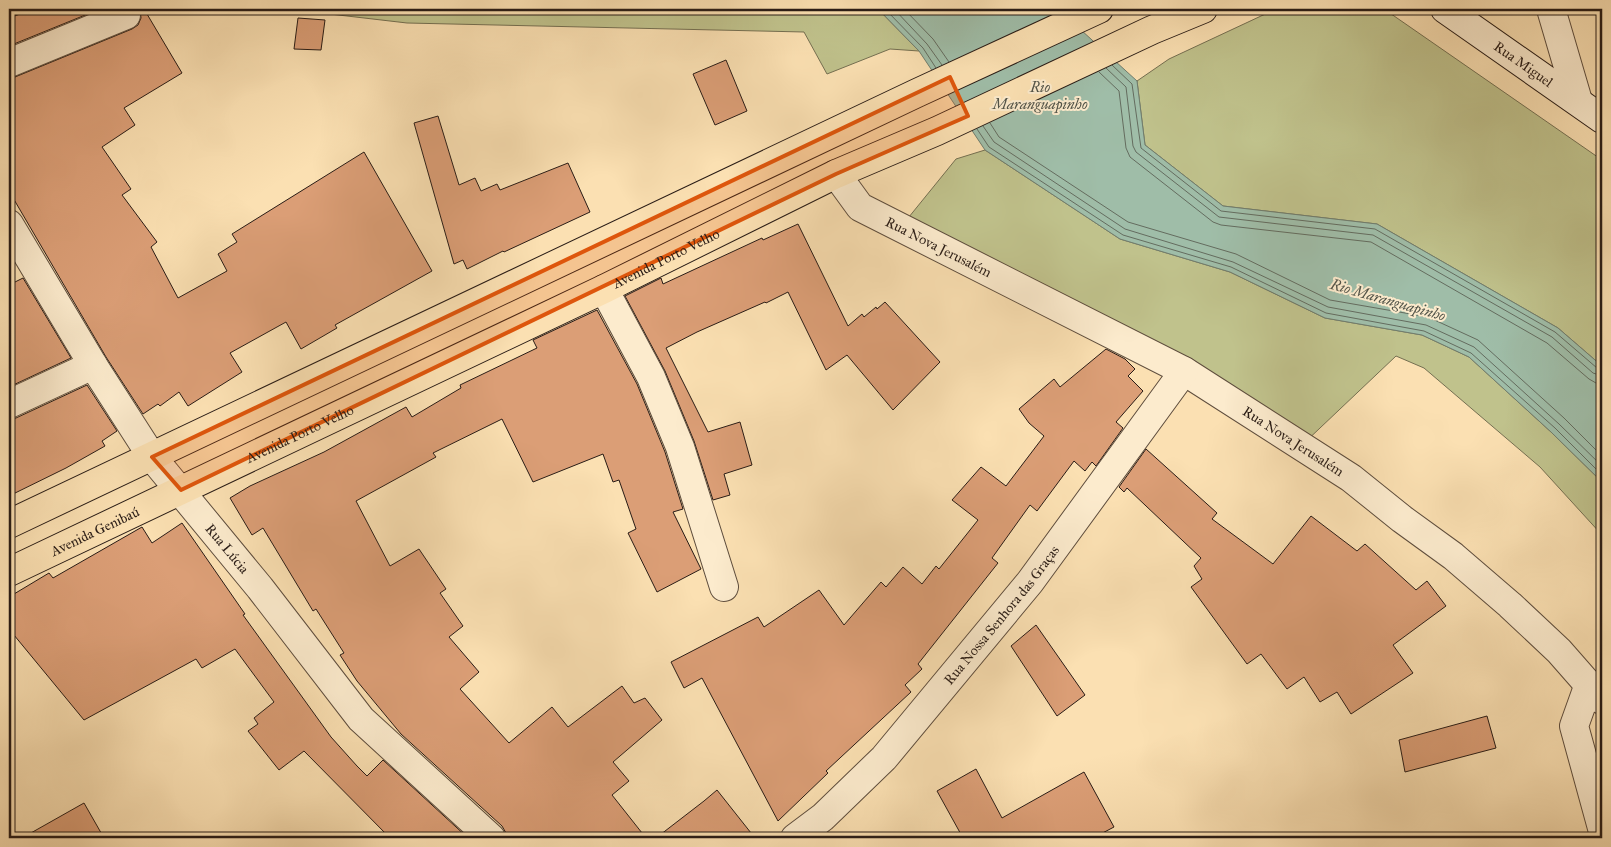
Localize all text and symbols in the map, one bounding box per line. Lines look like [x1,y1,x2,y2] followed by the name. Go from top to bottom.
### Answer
[1491,38,1557,91] street label: Rua Miguel
[990,78,1088,114] water label: Rio Maranguapinho
[883,213,995,281] street label: Rua Nova Jerusalém
[609,225,722,292] street label: Avenida Porto Velho
[1327,275,1448,326] water label: Rio Maranguapinho
[242,401,356,467] street label: Avenida Porto Velho
[1240,402,1347,480] street label: Rua Nova Jerusalém
[47,503,142,560] street label: Avenida Genibaú
[202,520,253,577] street label: Rua Lúcia
[940,542,1063,688] street label: Rua Nossa Senhora das Graças

